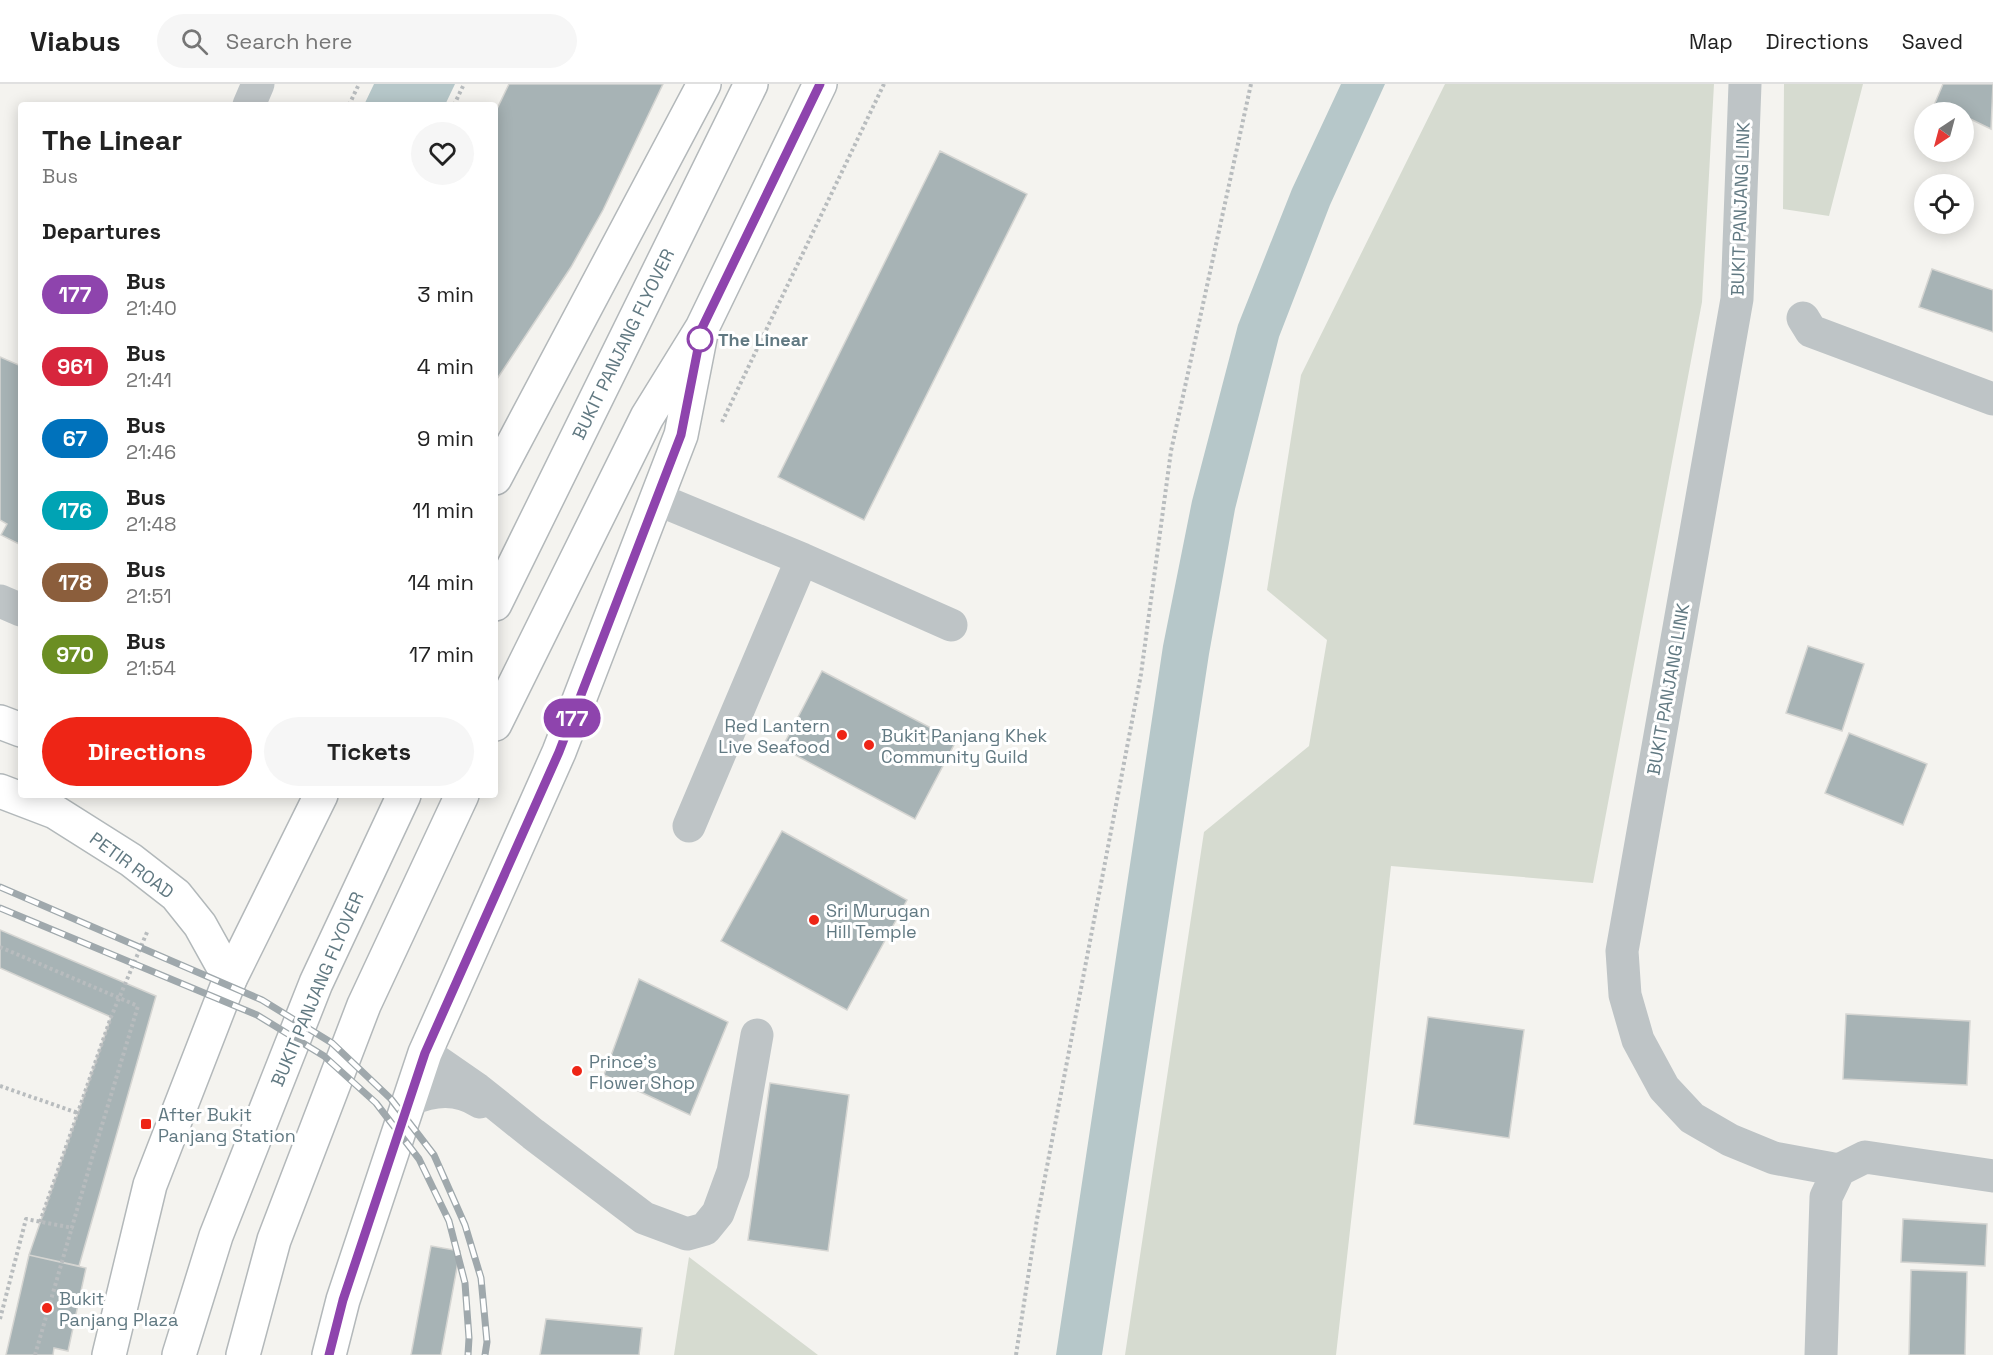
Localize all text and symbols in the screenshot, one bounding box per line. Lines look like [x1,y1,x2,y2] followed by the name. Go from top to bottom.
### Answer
[157,14,577,68] search box
[30,23,121,59] text: Viabus
[178,25,211,58] icon: search
[226,27,353,55] text: Search here
[1689,28,1733,55] text: Map
[1766,28,1869,55] text: Directions
[1902,28,1963,55] text: Saved
[1914,102,1974,162] north arrow
[1914,102,1974,234] map controls
[42,122,182,158] text: The Linear
[411,122,474,185] button: heart
[1725,122,1755,296] street label: BUKIT PANJANG LINK
[42,163,78,189] text: Bus
[1914,174,1974,234] button: locate
[42,217,161,245] text: Departures
[567,245,679,443] street label: BUKIT PANJANG FLYOVER
[126,267,166,295] text: Bus
[417,280,474,308] text: 3 min
[59,281,91,308] text: 177
[126,295,177,321] text: 21:40
[687,326,713,352] marker: The Linear
[718,328,808,351] place label: The Linear
[126,339,166,367] text: Bus
[417,352,474,380] text: 4 min
[57,353,93,380] text: 961
[126,367,172,393] text: 21:41
[126,411,166,439] text: Bus
[417,424,474,452] text: 9 min
[63,425,87,452] text: 67
[126,439,176,465] text: 21:46
[126,483,166,511] text: Bus
[412,496,474,524] text: 11 min
[58,497,92,524] text: 176
[126,511,176,537] text: 21:48
[126,555,166,583] text: Bus
[408,568,474,596] text: 14 min
[58,569,92,596] text: 178
[126,583,172,609] text: 21:51
[1642,601,1694,777] street label: BUKIT PANJANG LINK
[126,627,166,655] text: Bus
[409,640,474,668] text: 17 min
[56,641,94,668] text: 970
[126,655,176,681] text: 21:54
[538,698,606,738] line badge: 177
[556,705,588,732] text: 177
[718,714,830,758] place label: Red Lantern Live Seafood
[42,717,252,786] button: Directions
[264,717,474,786] button: Tickets
[881,724,1048,768] place label: Bukit Panjang Khek Community Guild
[835,728,849,742] marker: Red Lantern Live Seafood
[862,738,876,752] marker: Bukit Panjang Khek Community Guild
[85,827,179,903] street label: PETIR ROAD
[266,888,368,1090] street label: BUKIT PANJANG FLYOVER
[826,899,930,943] place label: Sri Murugan Hill Temple
[807,913,821,927] marker: Sri Murugan Hill Temple
[589,1050,695,1094] place label: Prince's Flower Shop
[570,1064,584,1078] marker: Prince's Flower Shop
[158,1103,296,1147] place label: After Bukit Panjang Station
[139,1117,153,1131] marker: After Bukit Panjang Station
[59,1287,178,1331] place label: Bukit Panjang Plaza
[40,1301,54,1315] marker: Bukit Panjang Plaza

